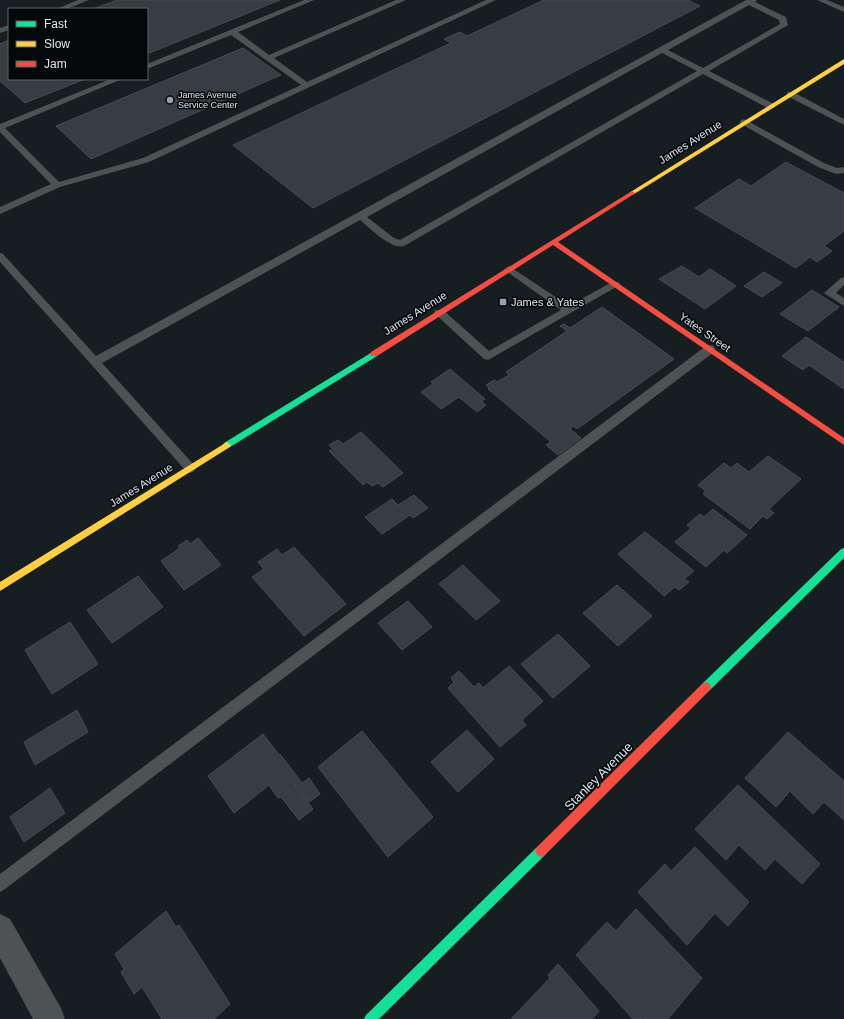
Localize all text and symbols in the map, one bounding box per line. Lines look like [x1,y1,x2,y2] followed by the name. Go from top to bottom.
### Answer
[8,8,148,80] legend
[44,17,68,31] text: Fast
[44,37,70,51] text: Slow
[44,57,67,71] text: Jam
[178,90,238,110] place label: James Avenue Service Center
[165,95,175,105] marker: James Avenue Service Center
[656,118,724,166] street label: James Avenue
[381,289,449,337] street label: James Avenue
[511,296,584,308] place label: James & Yates
[498,297,508,307] marker: James & Yates
[677,310,733,354] street label: Yates Street
[107,461,175,509] street label: James Avenue
[561,739,636,814] street label: Stanley Avenue

